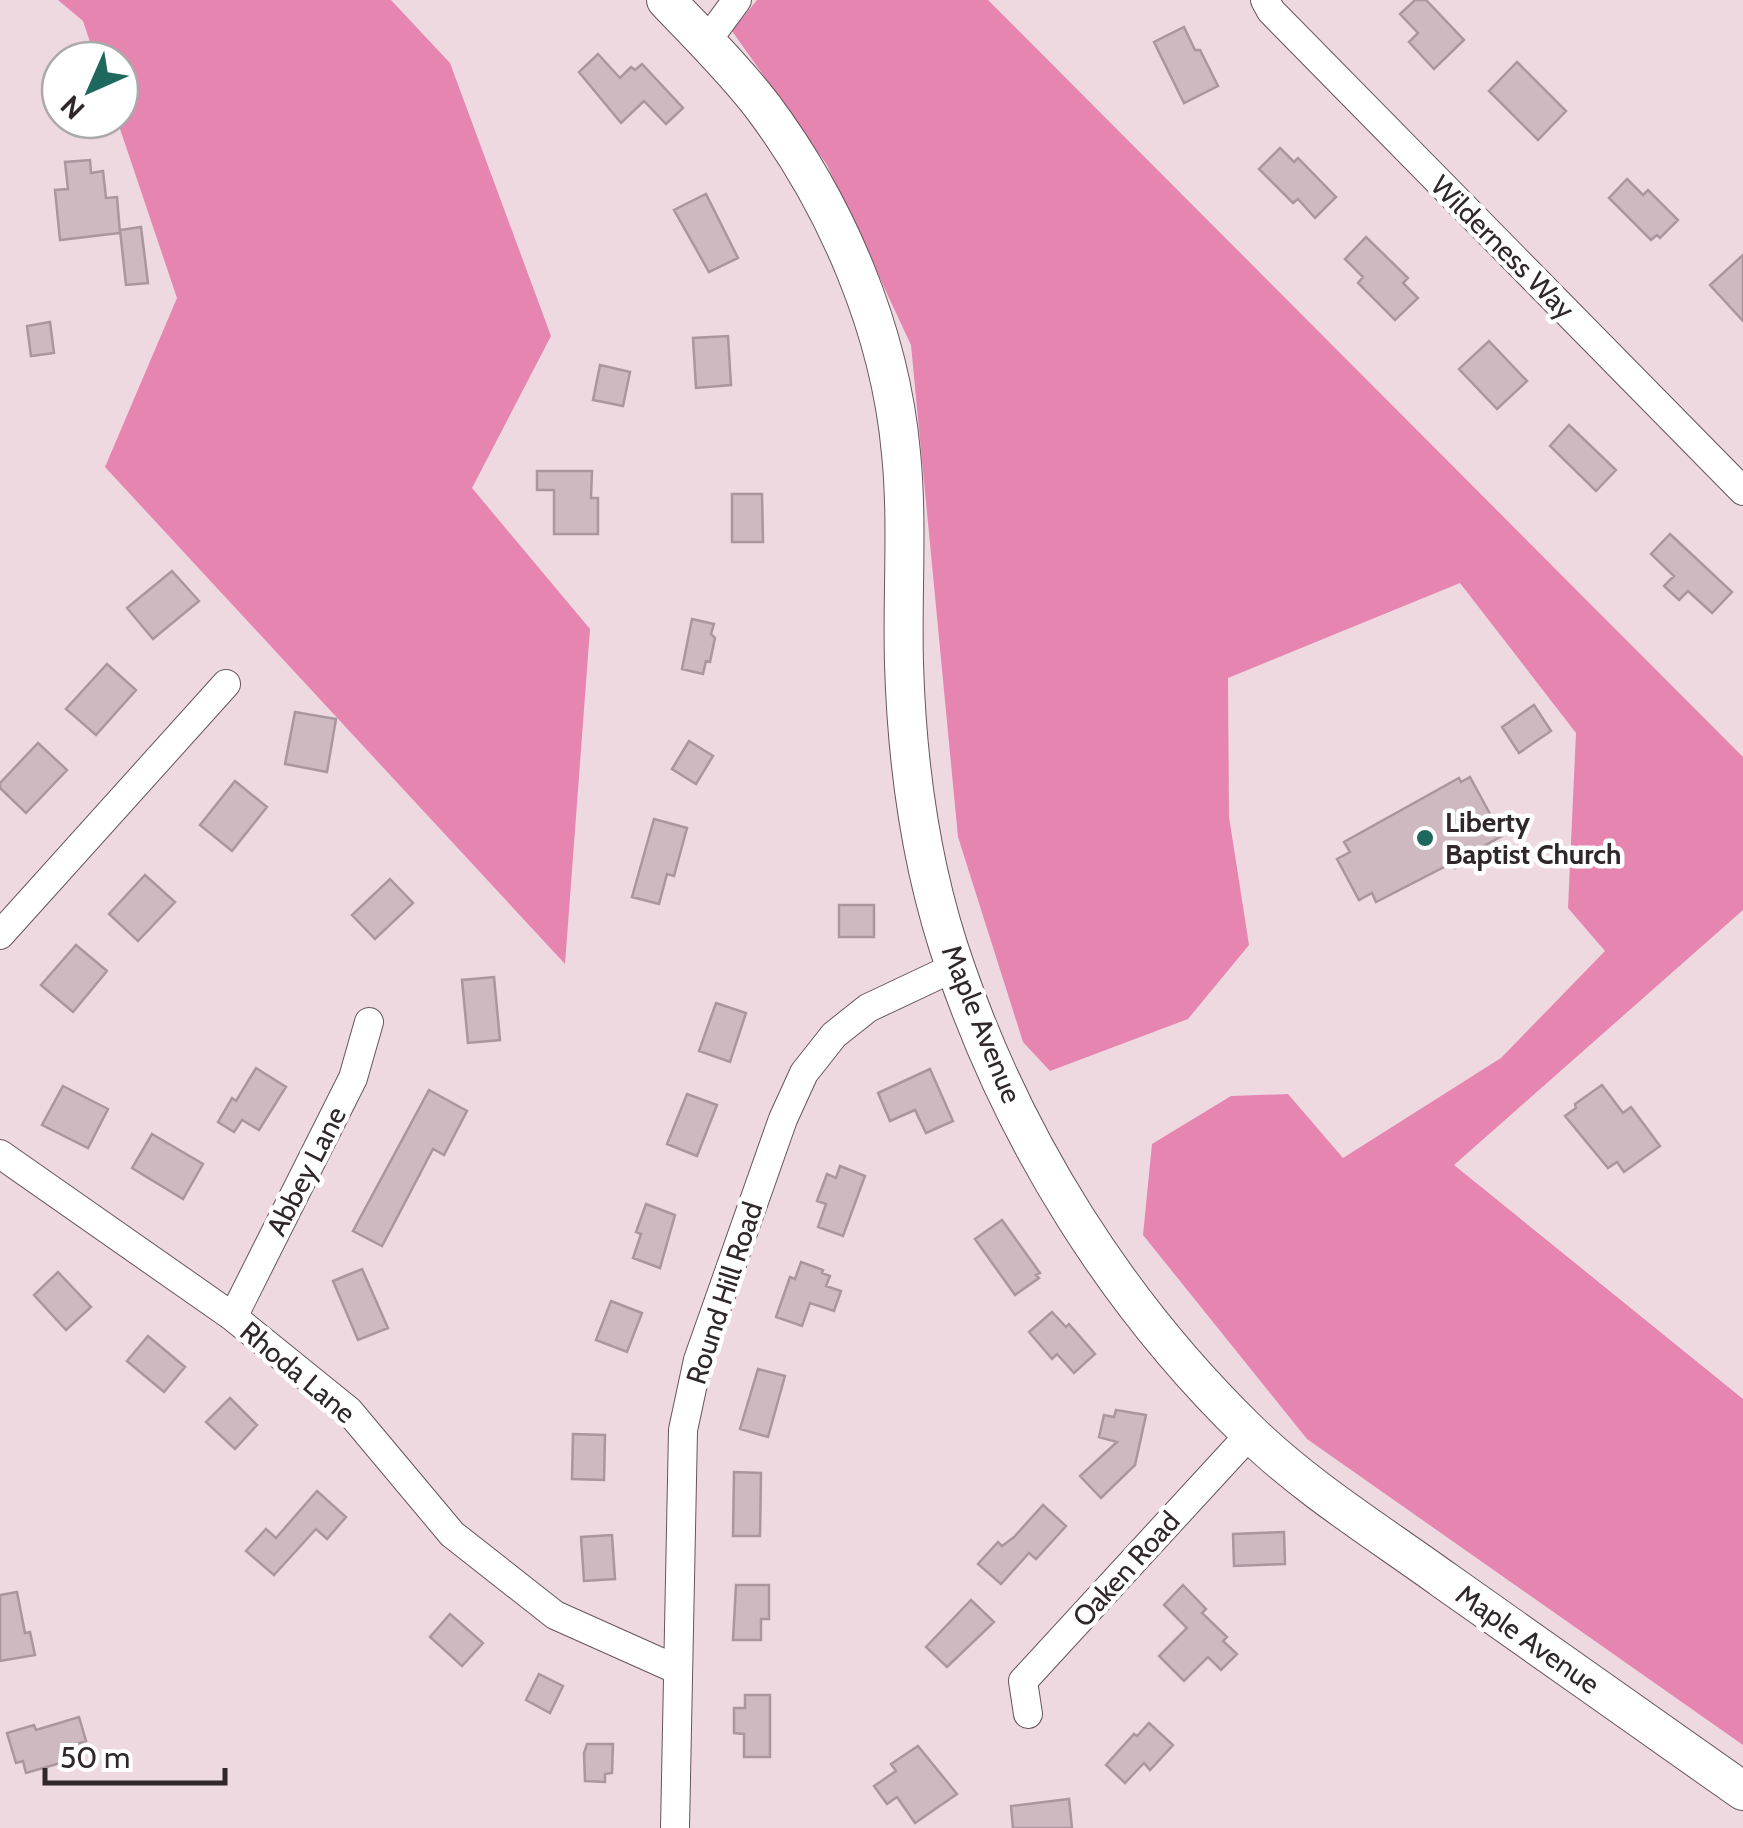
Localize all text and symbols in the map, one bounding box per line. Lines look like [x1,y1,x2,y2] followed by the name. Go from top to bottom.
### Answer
[40,40,140,140] north arrow
[53,89,91,127] text: N
[1424,168,1582,326] street label: Wilderness Way
[1445,805,1621,871] place label: Liberty Baptist Church
[1414,827,1436,849] marker: Liberty Baptist Church
[935,940,1029,1108] street label: Maple Avenue
[259,1101,353,1241] street label: Abbey Lane
[679,1198,769,1388] street label: Round Hill Road
[233,1314,363,1430] street label: Rhoda Lane
[1065,1504,1187,1634] street label: Oaken Road
[1450,1577,1606,1701] street label: Maple Avenue
[45,1723,225,1785] scale bar
[60,1739,130,1776] text: 50 m

